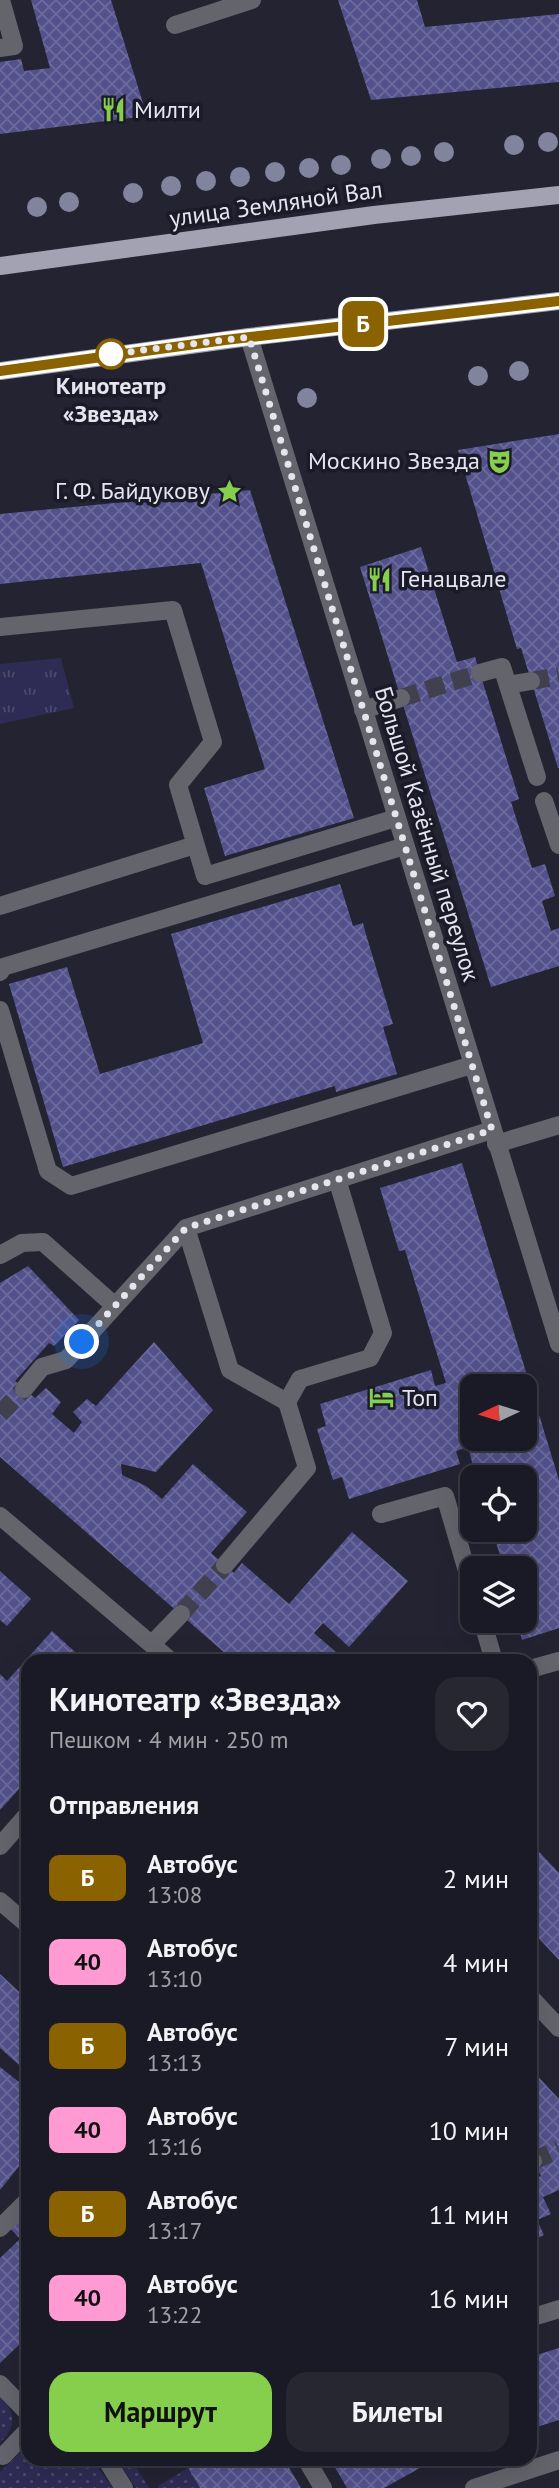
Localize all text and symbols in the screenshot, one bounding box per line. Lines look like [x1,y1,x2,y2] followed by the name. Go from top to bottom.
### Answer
[134,94,201,125] place label: Милти
[100,96,128,124] restaurant icon: Милти
[167,173,385,234] street label: улица Земляной Вал
[340,301,386,347] line badge: Б
[356,308,370,339] text: Б
[96,339,126,369] marker: Кинотеатр «Звезда»
[56,370,166,429] place label: Кинотеатр «Звезда»
[308,445,480,476] place label: Москино Звезда
[486,447,514,475] theatre icon: Москино Звезда
[55,475,210,506] place label: Г. Ф. Байдукову
[216,477,244,505] place icon: Г. Ф. Байдукову
[400,563,506,594] place label: Генацвале
[366,565,394,593] restaurant icon: Генацвале
[368,683,487,986] street label: Большой Казённый переулок
[64,1324,99,1359] your location
[460,1374,537,1451] north arrow
[460,1374,537,1633] map controls
[402,1382,438,1413] place label: Топ
[368,1384,396,1412] hotel icon: Топ
[460,1465,537,1542] button: locate
[460,1556,537,1633] button: layers
[49,1677,342,1720] text: Кинотеатр «Звезда»
[435,1677,509,1751] button: heart
[49,1725,288,1754] text: Пешком · 4 мин · 250 m
[49,1788,199,1821] text: Отправления
[147,1847,238,1880] text: Автобус
[81,1862,94,1893] text: Б
[443,1862,509,1895] text: 2 мин
[147,1880,202,1909] text: 13:08
[147,1931,238,1964] text: Автобус
[74,1946,101,1977] text: 40
[443,1946,509,1979] text: 4 мин
[147,1964,202,1993] text: 13:10
[147,2015,238,2048] text: Автобус
[81,2030,94,2061] text: Б
[444,2030,509,2063] text: 7 мин
[147,2048,202,2077] text: 13:13
[147,2099,238,2132] text: Автобус
[74,2114,101,2145] text: 40
[429,2114,509,2147] text: 10 мин
[147,2132,202,2161] text: 13:16
[147,2183,238,2216] text: Автобус
[81,2198,94,2229] text: Б
[429,2198,509,2231] text: 11 мин
[147,2216,202,2245] text: 13:17
[147,2267,238,2300] text: Автобус
[74,2282,101,2313] text: 40
[429,2282,509,2315] text: 16 мин
[147,2300,202,2329] text: 13:22
[49,2372,272,2452] button: Маршрут
[286,2372,509,2452] button: Билеты

